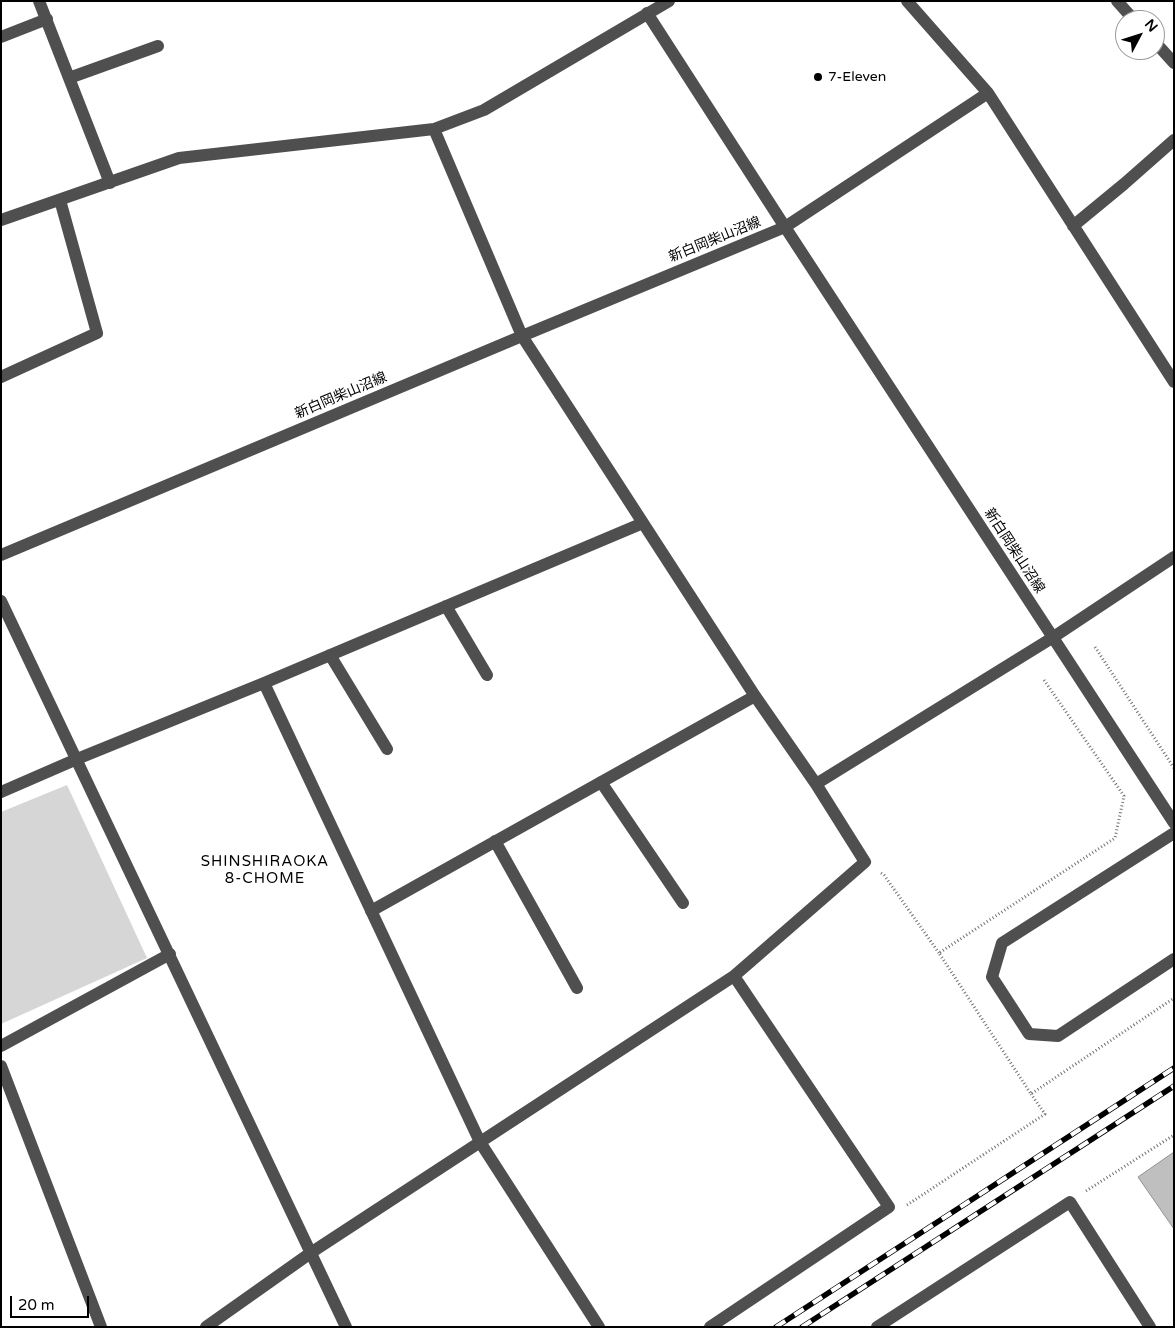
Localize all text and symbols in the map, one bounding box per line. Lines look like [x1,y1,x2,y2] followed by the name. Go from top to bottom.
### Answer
[1115,10,1165,60] north arrow
[1141,16,1161,35] text: N
[828,69,886,85] place label: 7-Eleven
[812,71,824,83] marker: 7-Eleven
[666,214,764,266] street label: 新白岡柴山沼線
[293,369,389,423] street label: 新白岡柴山沼線
[980,505,1048,597] street label: 新白岡柴山沼線
[199,853,331,888] district label: SHINSHIRAOKA 8-CHOME
[12,1286,91,1318] scale bar
[18,1296,55,1314] text: 20 m

